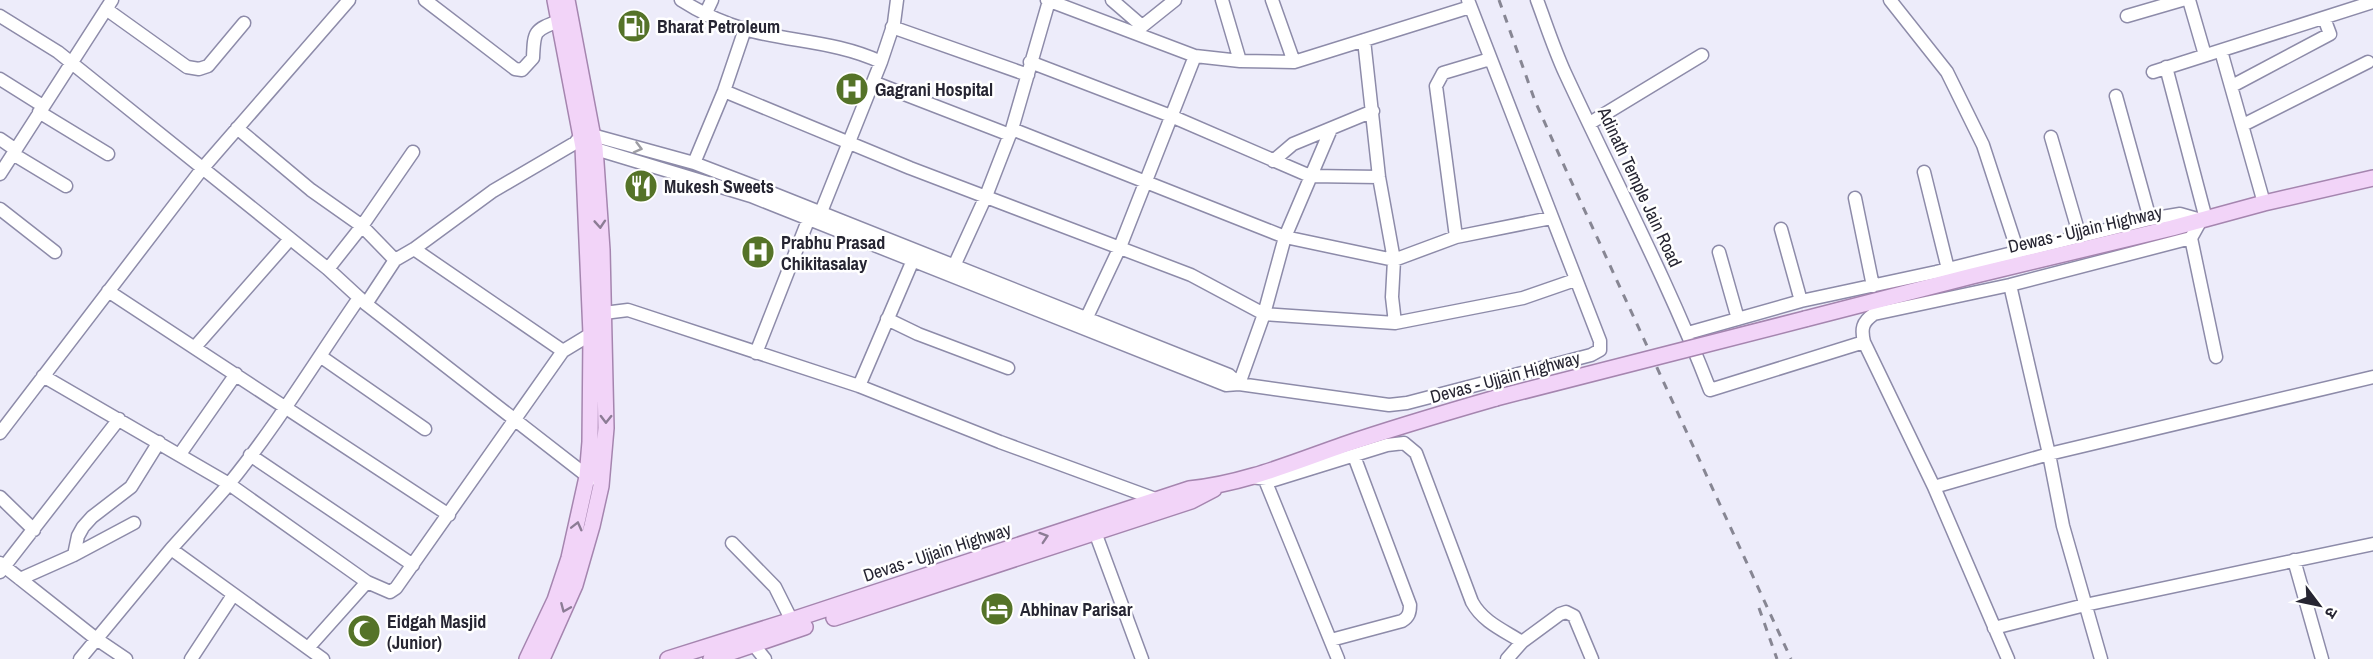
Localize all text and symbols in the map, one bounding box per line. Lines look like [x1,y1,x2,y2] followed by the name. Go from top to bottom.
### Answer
[616,8,652,44] fuel station icon: Bharat Petroleum
[657,14,780,39] place label: Bharat Petroleum
[834,71,870,107] hospital icon: Gagrani Hospital
[875,77,993,102] place label: Gagrani Hospital
[1592,102,1688,271] street label: Adinath Temple Jain Road
[632,141,643,153] one-way arrow
[623,168,659,204] restaurant icon: Mukesh Sweets
[664,174,774,199] place label: Mukesh Sweets
[2005,199,2165,259] street label: Dewas - Ujjain Highway
[593,219,606,228] one-way arrow
[781,230,885,276] place label: Prabhu Prasad Chikitasalay
[740,234,776,270] hospital icon: Prabhu Prasad Chikitasalay
[1427,345,1583,409] street label: Devas - Ujjain Highway
[600,414,612,423] one-way arrow
[860,516,1015,588] street label: Devas - Ujjain Highway
[570,521,583,531] one-way arrow
[1038,532,1049,545] one-way arrow
[2289,575,2349,635] north arrow
[979,591,1015,627] hotel icon: Abhinav Parisar
[1020,597,1133,622] place label: Abhinav Parisar
[560,601,572,612] one-way arrow
[2320,603,2344,623] text: उ
[387,609,486,655] place label: Eidgah Masjid (Junior)
[346,613,382,649] mosque icon: Eidgah Masjid (Junior)

